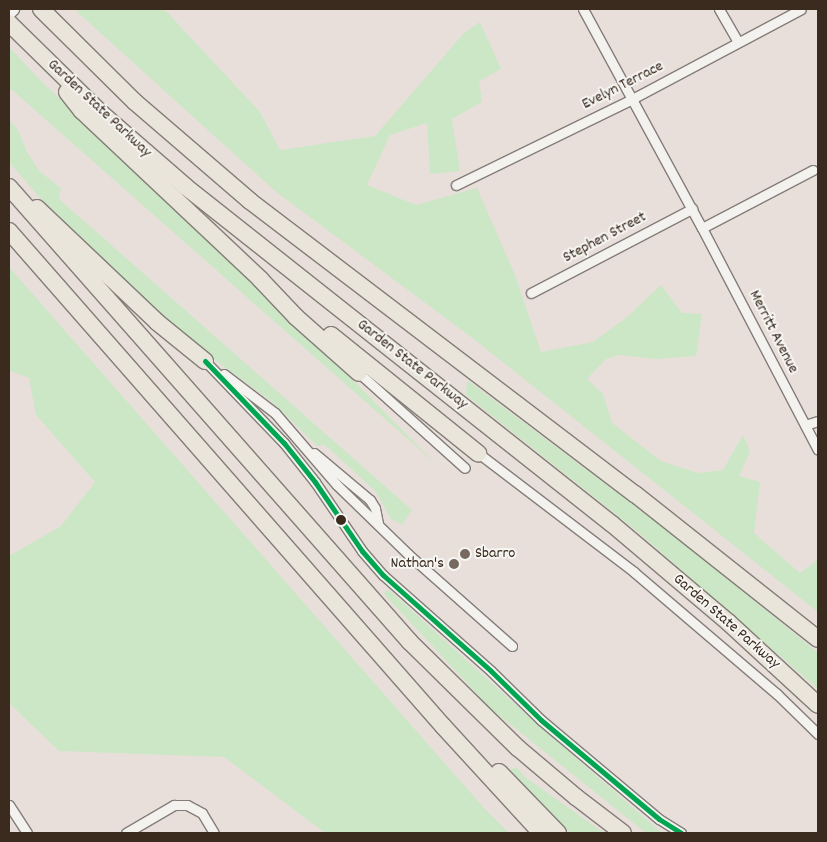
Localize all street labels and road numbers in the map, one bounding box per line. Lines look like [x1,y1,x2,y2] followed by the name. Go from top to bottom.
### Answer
[43,56,155,162] street label: Garden State Parkway
[579,57,667,115] street label: Evelyn Terrace
[560,208,650,268] street label: Stephen Street
[744,287,802,377] street label: Merritt Avenue
[353,316,471,414] street label: Garden State Parkway
[668,570,784,674] street label: Garden State Parkway

